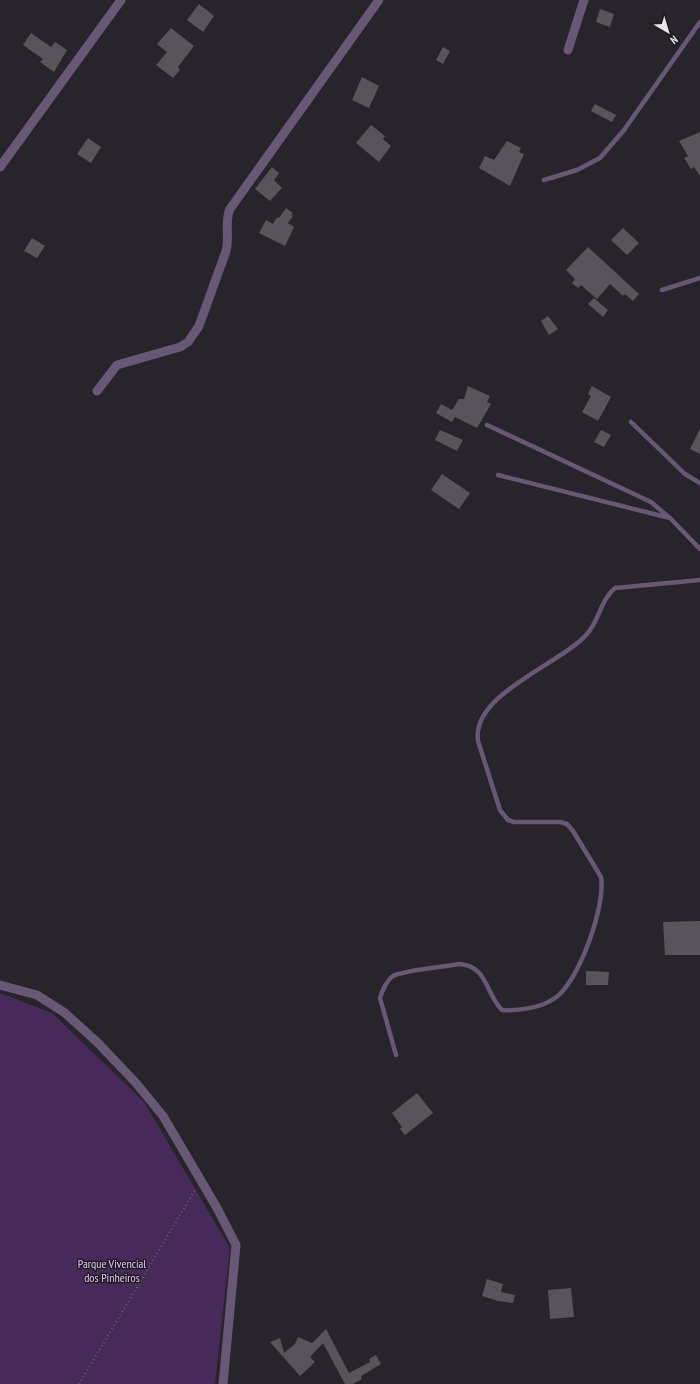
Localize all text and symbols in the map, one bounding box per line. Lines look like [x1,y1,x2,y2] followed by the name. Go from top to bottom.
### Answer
[648,12,688,52] north arrow
[667,33,681,47] text: N
[78,1256,146,1285] park label: Parque Vivencial dos Pinheiros

